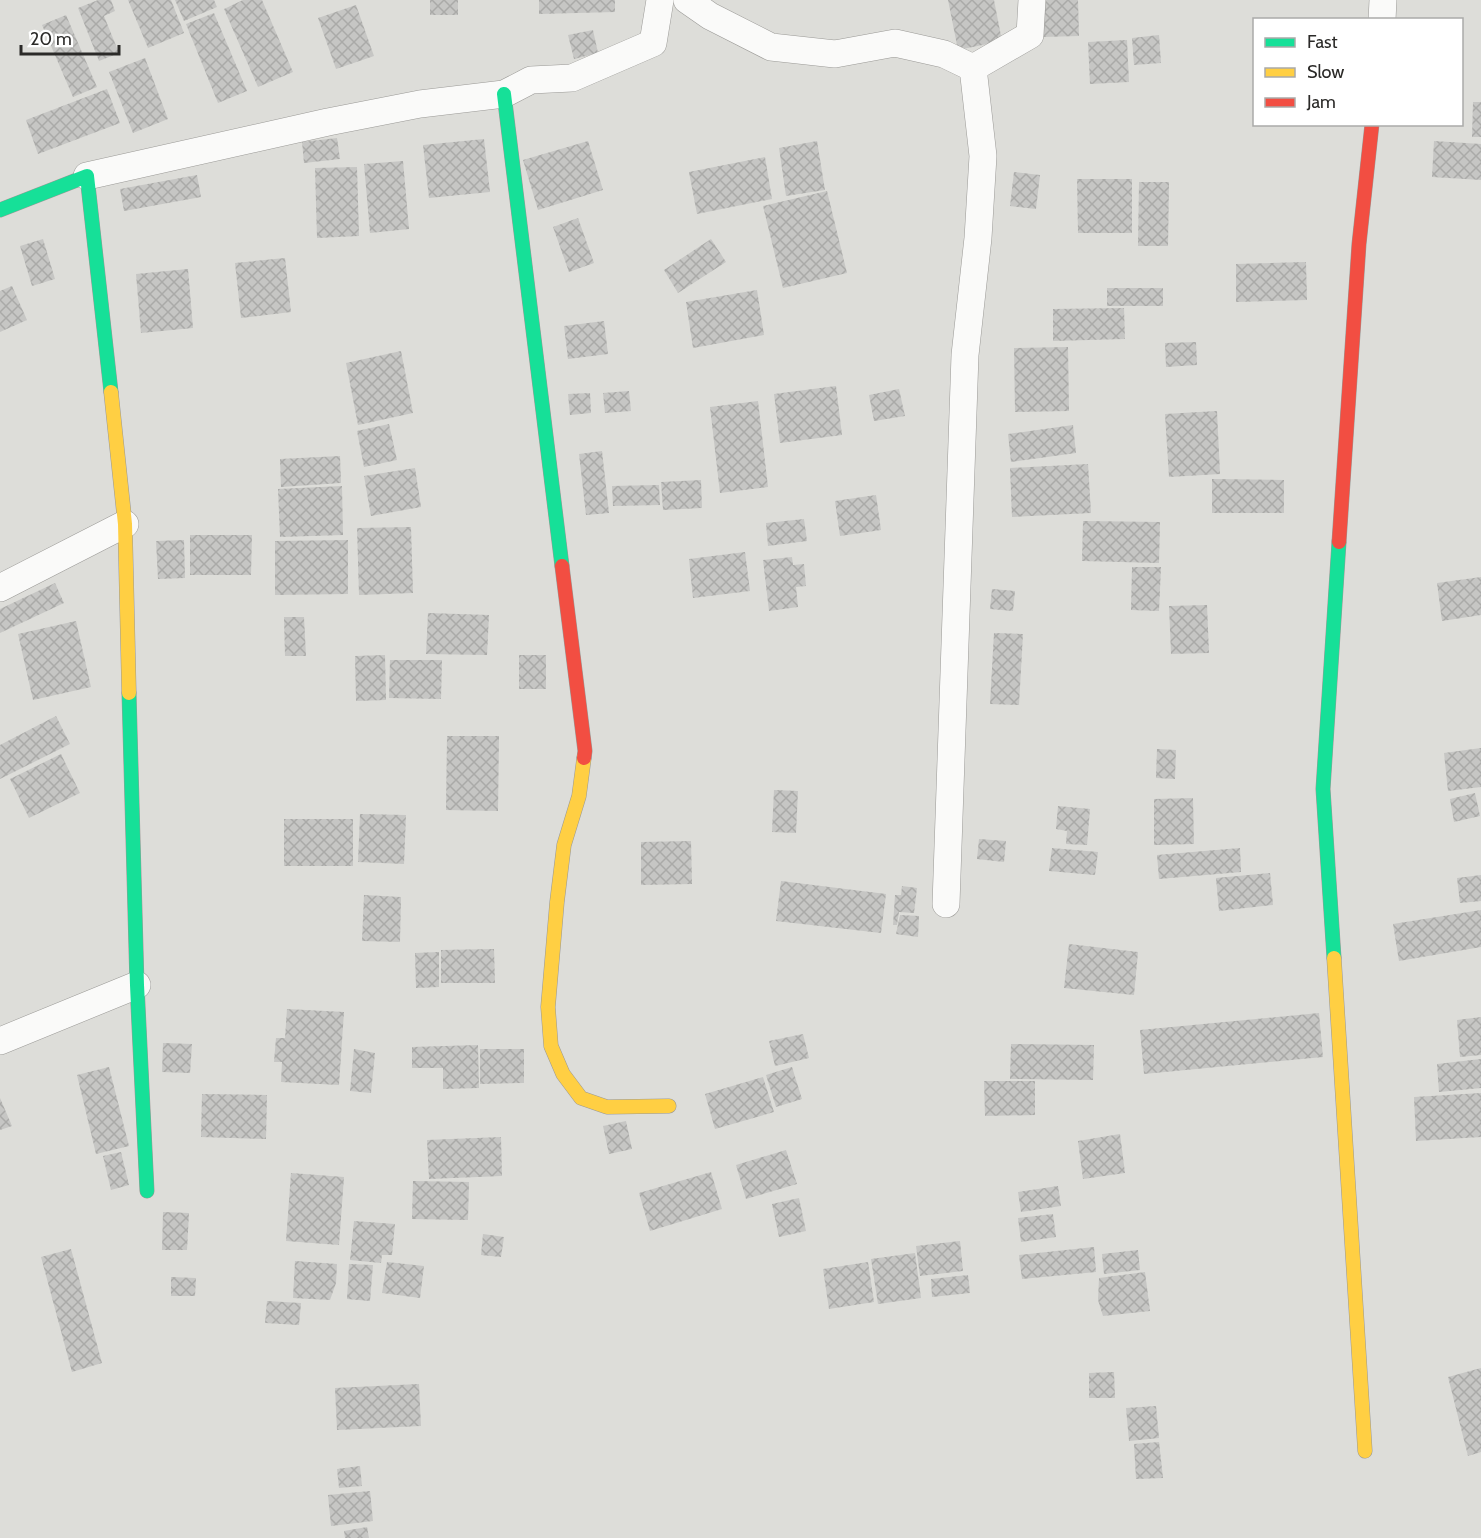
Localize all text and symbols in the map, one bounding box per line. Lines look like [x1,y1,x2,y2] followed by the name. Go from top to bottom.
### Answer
[21,18,118,56] scale bar
[1253,18,1463,126] legend
[30,28,72,50] text: 20 m
[1307,31,1338,53] text: Fast
[1307,61,1344,83] text: Slow
[1306,91,1336,113] text: Jam

